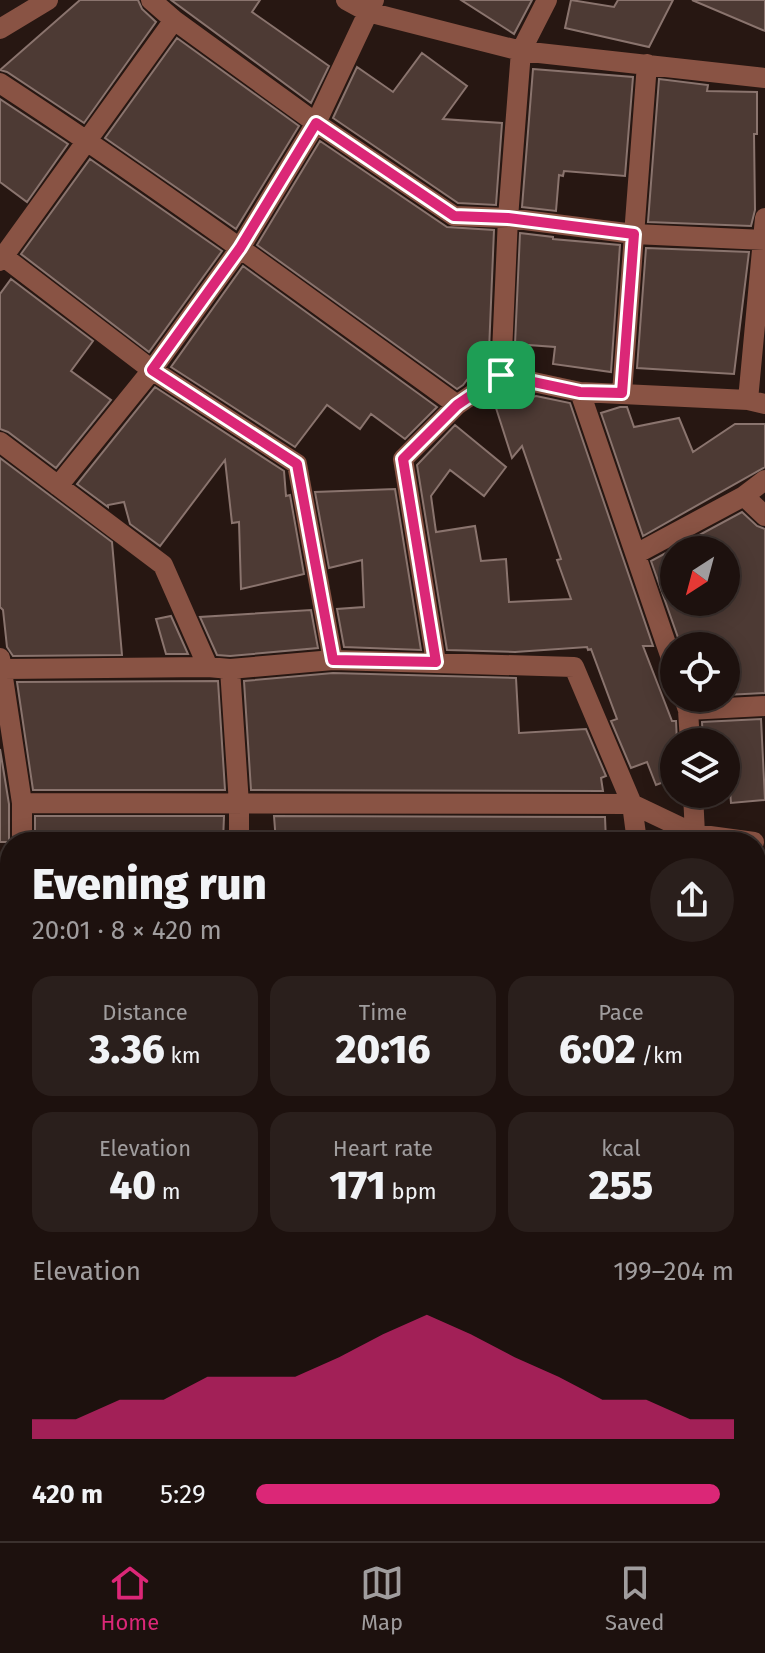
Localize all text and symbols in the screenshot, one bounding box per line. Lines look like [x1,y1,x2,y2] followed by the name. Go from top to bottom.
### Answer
[467,341,535,409] pin
[479,353,523,397] icon: arrive
[660,536,740,616] north arrow
[660,536,740,808] map controls
[660,632,740,712] button: locate
[660,728,740,808] button: layers
[32,858,267,911] text: Evening run
[650,858,734,942] button: share
[32,915,222,946] text: 20:01 · 8 × 420 m
[102,999,188,1026] text: Distance
[359,999,407,1026] text: Time
[598,999,644,1026] text: Pace
[89,1026,165,1074] text: 3.36
[336,1026,430,1074] text: 20:16
[559,1026,636,1074] text: 6:02
[165,1042,201,1069] text: km
[636,1042,683,1069] text: /km
[99,1135,191,1162] text: Elevation
[333,1135,433,1162] text: Heart rate
[601,1135,641,1162] text: kcal
[109,1162,156,1210] text: 40
[329,1162,386,1210] text: 171
[589,1162,653,1210] text: 255
[156,1178,181,1205] text: m
[386,1178,437,1205] text: bpm
[32,1256,141,1287] text: Elevation
[613,1256,734,1287] text: 199–204 m
[32,1479,103,1510] text: 420 m
[160,1479,206,1510] text: 5:29
[100,1561,159,1636] tab: Home
[360,1561,404,1636] tab: Map
[605,1561,665,1636] tab: Saved

